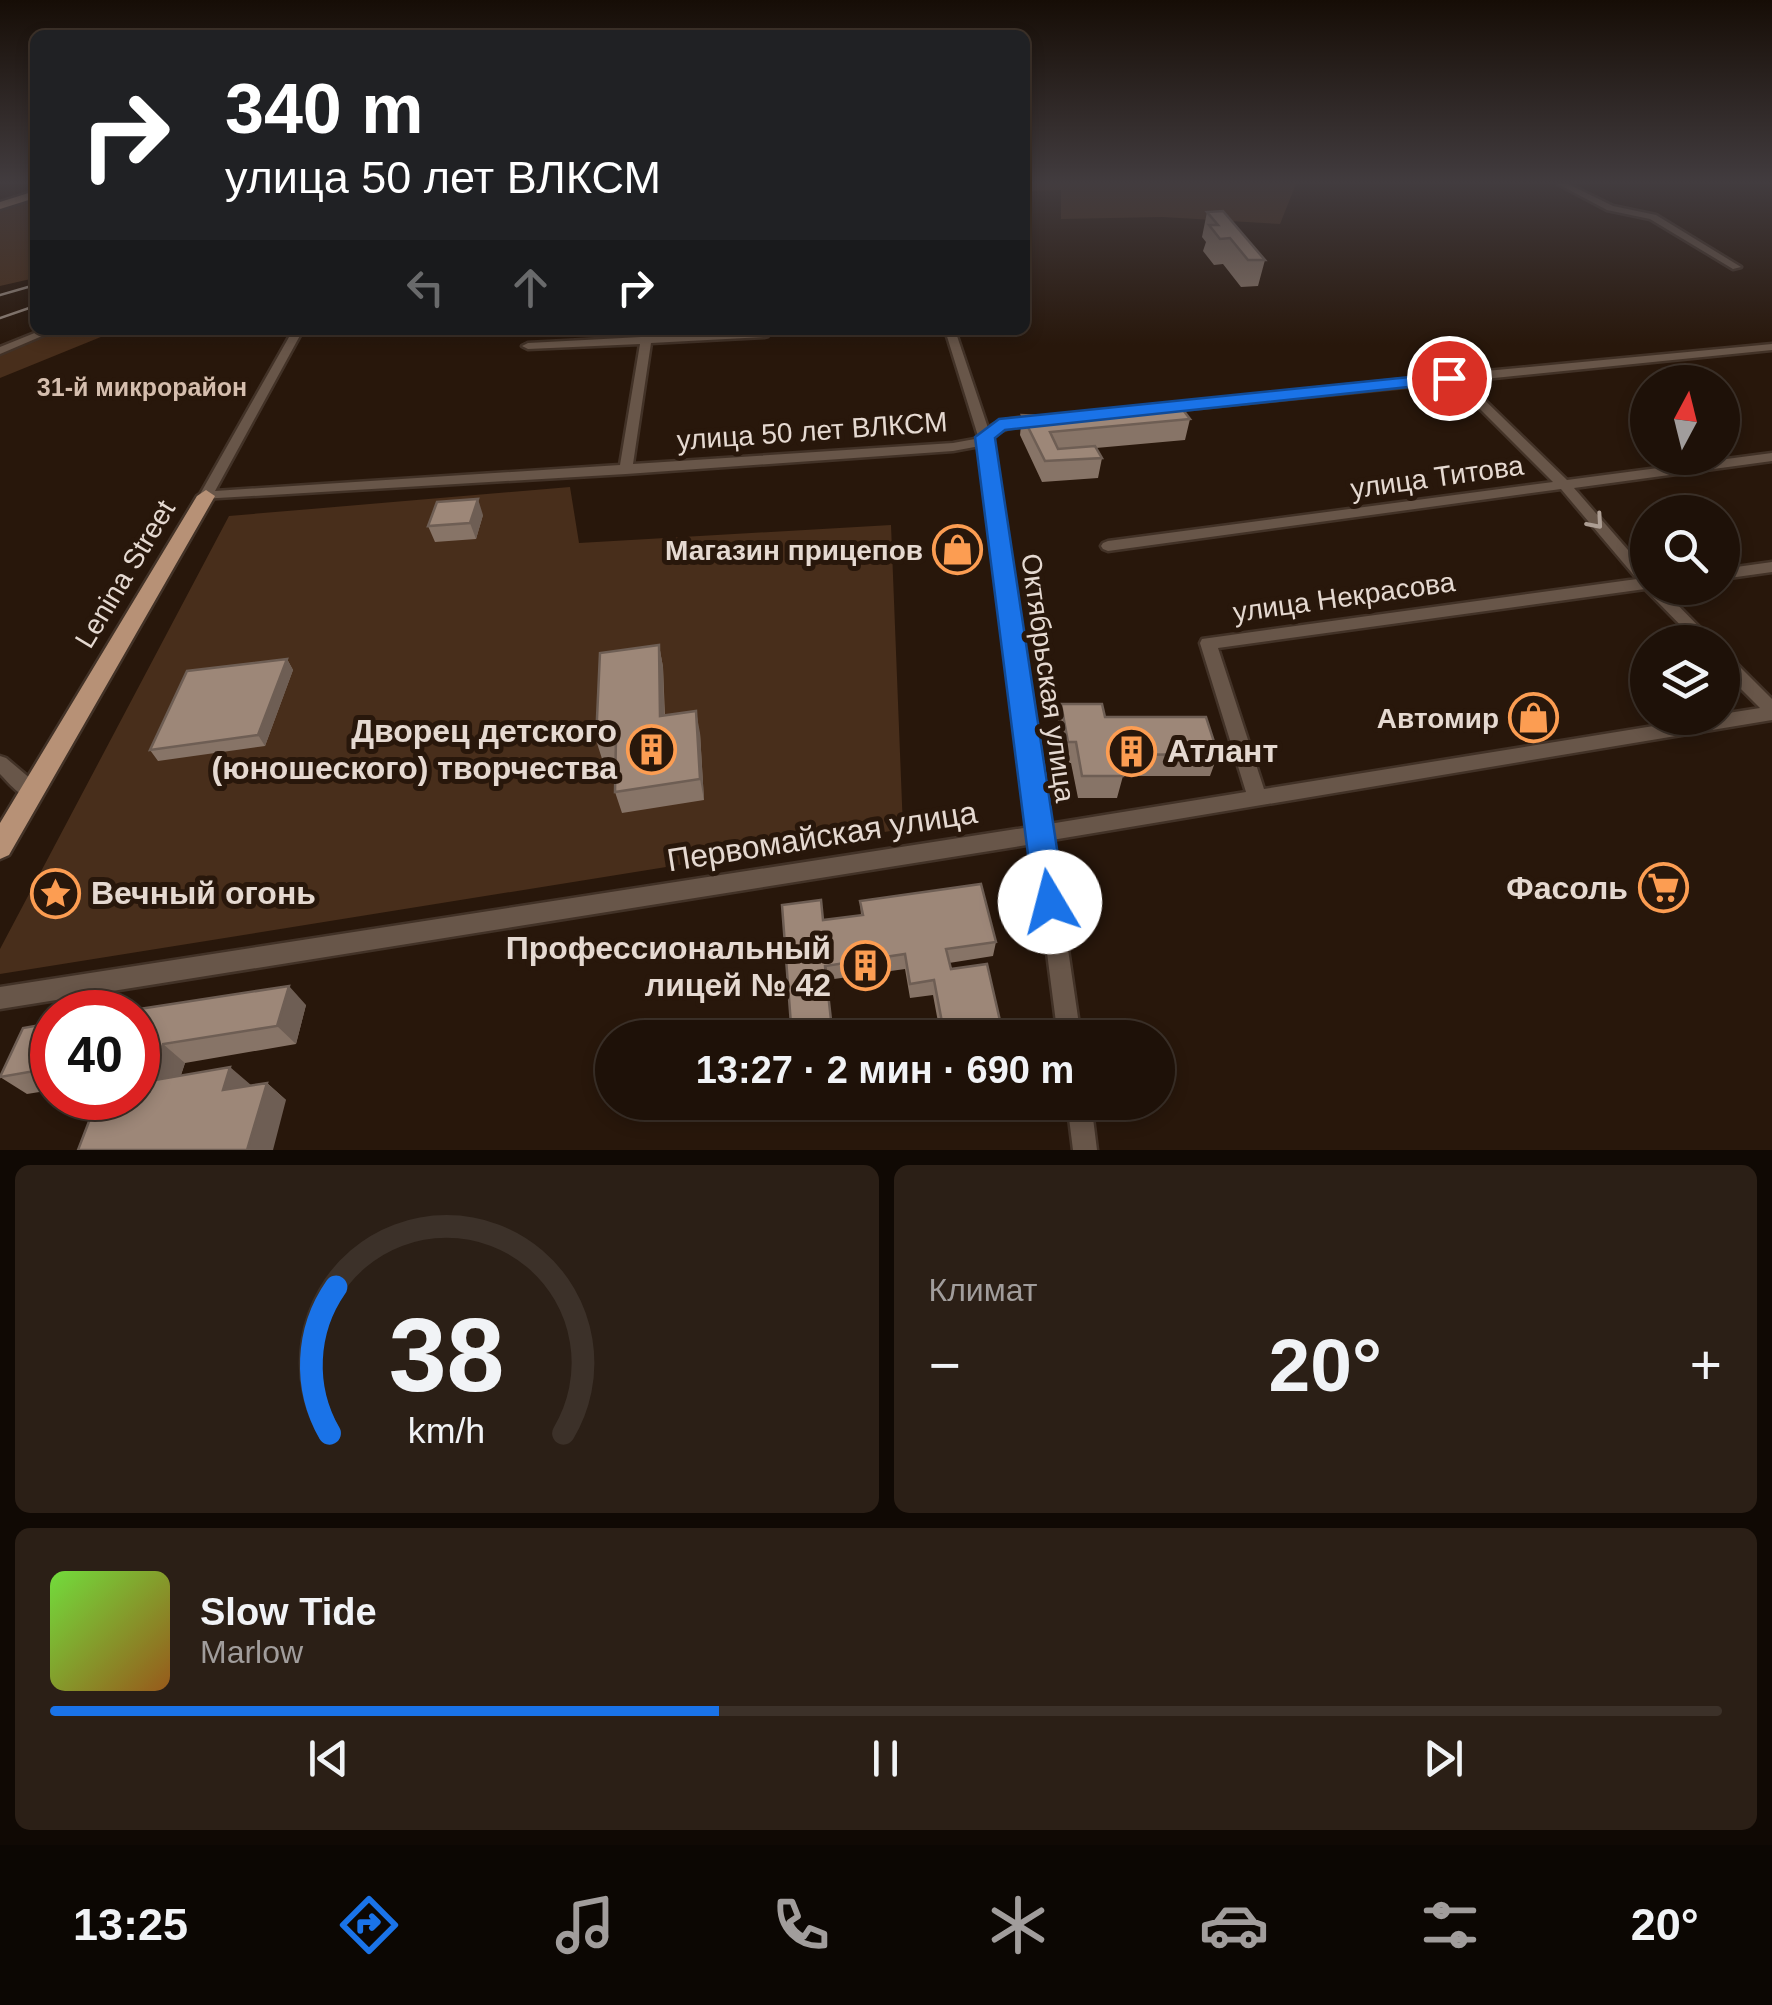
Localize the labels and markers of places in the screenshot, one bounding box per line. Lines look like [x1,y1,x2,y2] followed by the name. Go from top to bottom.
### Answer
[1407,336,1492,421] pin
[932,524,984,576] shop icon: Магазин прицепов
[665,535,923,566] place label: Магазин прицепов
[1508,692,1560,744] shop icon: Автомир
[1377,703,1499,734] place label: Автомир
[211,713,617,786] place label: Дворец детского (юношеского) творчества
[626,723,678,775] building icon: Дворец детского (юношеского) творчества
[1106,725,1158,777] building icon: Атлант
[1167,733,1278,769] place label: Атлант
[1637,862,1689,914] supermarket icon: Фасоль
[30,867,82,919] place icon: Вечный огонь
[1506,870,1628,906] place label: Фасоль
[91,875,316,911] place label: Вечный огонь
[506,930,831,1003] place label: Профессиональный лицей № 42
[840,940,892,992] building icon: Профессиональный лицей № 42

